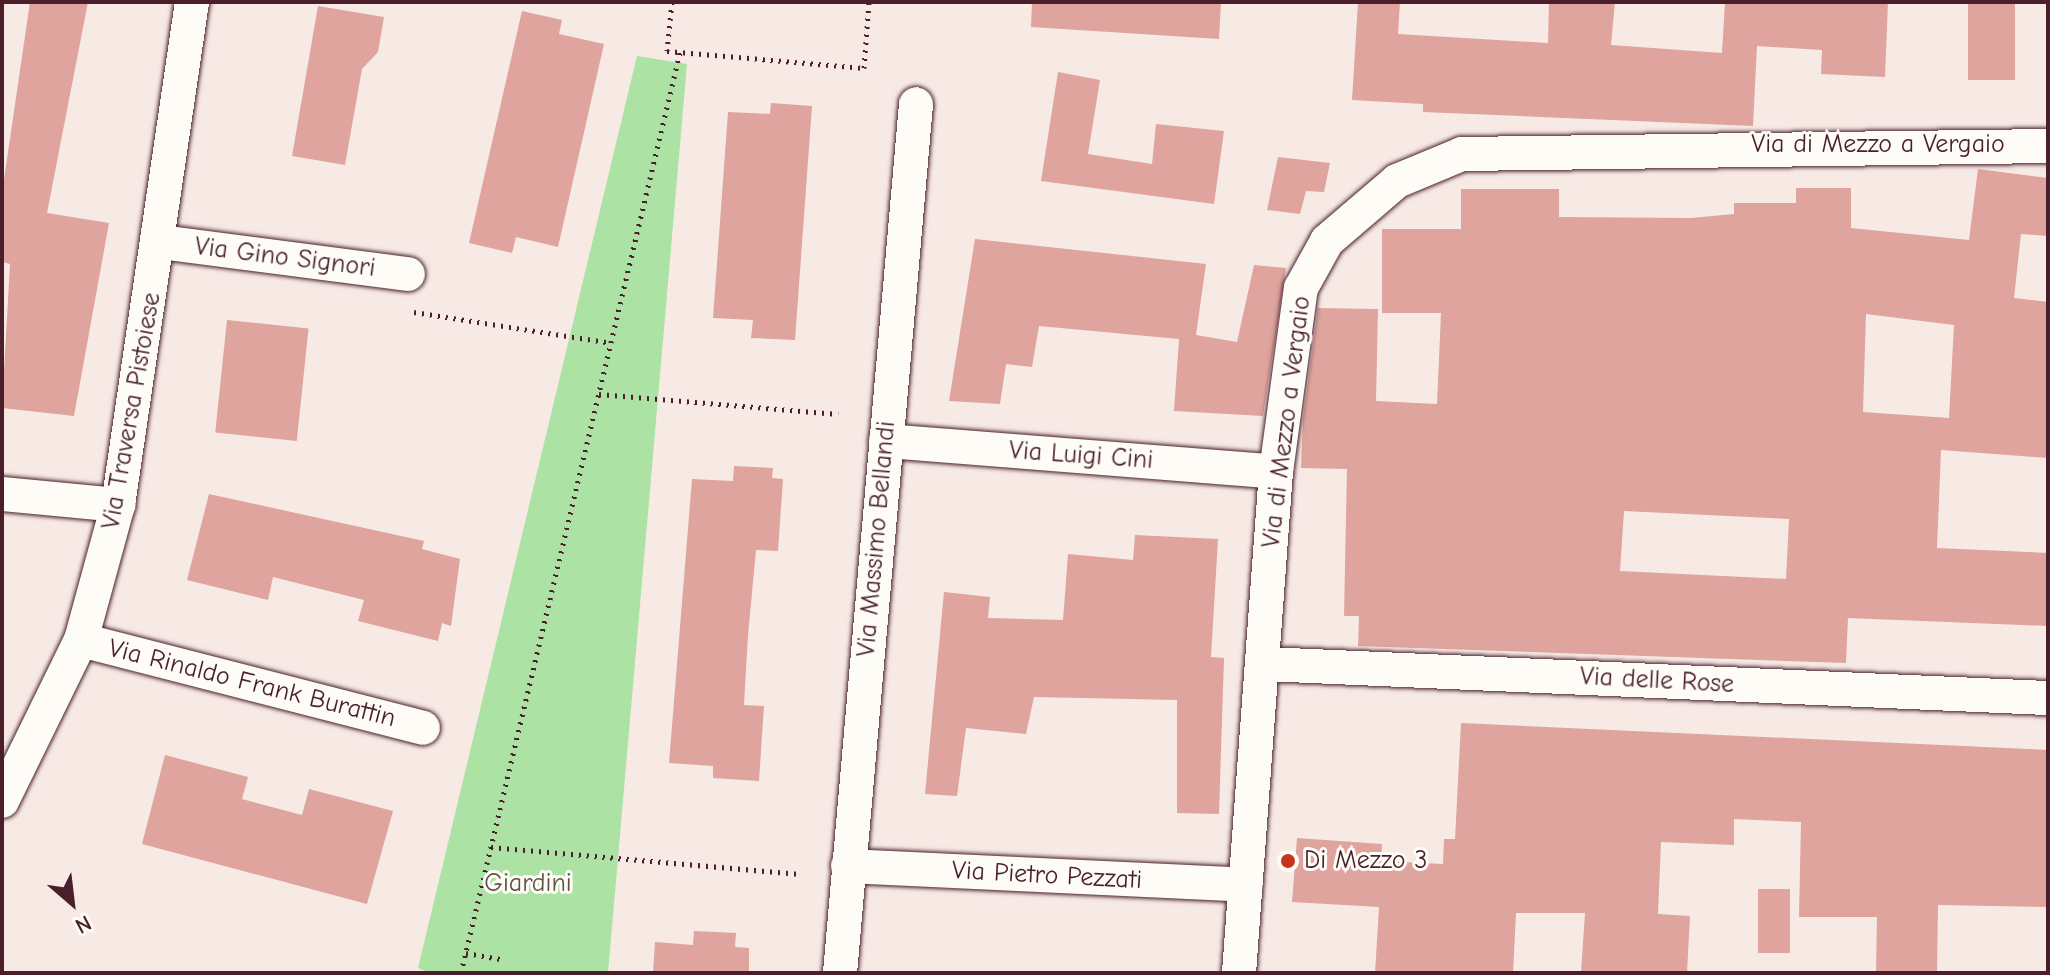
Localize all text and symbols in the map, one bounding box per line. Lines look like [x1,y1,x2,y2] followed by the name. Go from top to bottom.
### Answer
[1751,129,2005,161] street label: Via di Mezzo a Vergaio
[193,231,377,285] street label: Via Gino Signori
[96,290,168,532] street label: Via Traversa Pistoiese
[1256,294,1318,550] street label: Via di Mezzo a Vergaio
[851,420,903,658] street label: Via Massimo Bellandi
[1008,435,1154,477] street label: Via Luigi Cini
[105,633,399,735] street label: Via Rinaldo Frank Burattin
[1579,661,1735,701] street label: Via delle Rose
[1304,845,1427,877] place label: Di Mezzo 3
[1279,852,1297,870] marker: Di Mezzo 3
[951,855,1143,897] street label: Via Pietro Pezzati
[32,863,112,943] north arrow
[484,868,572,900] park label: Giardini
[71,909,96,939] text: N

